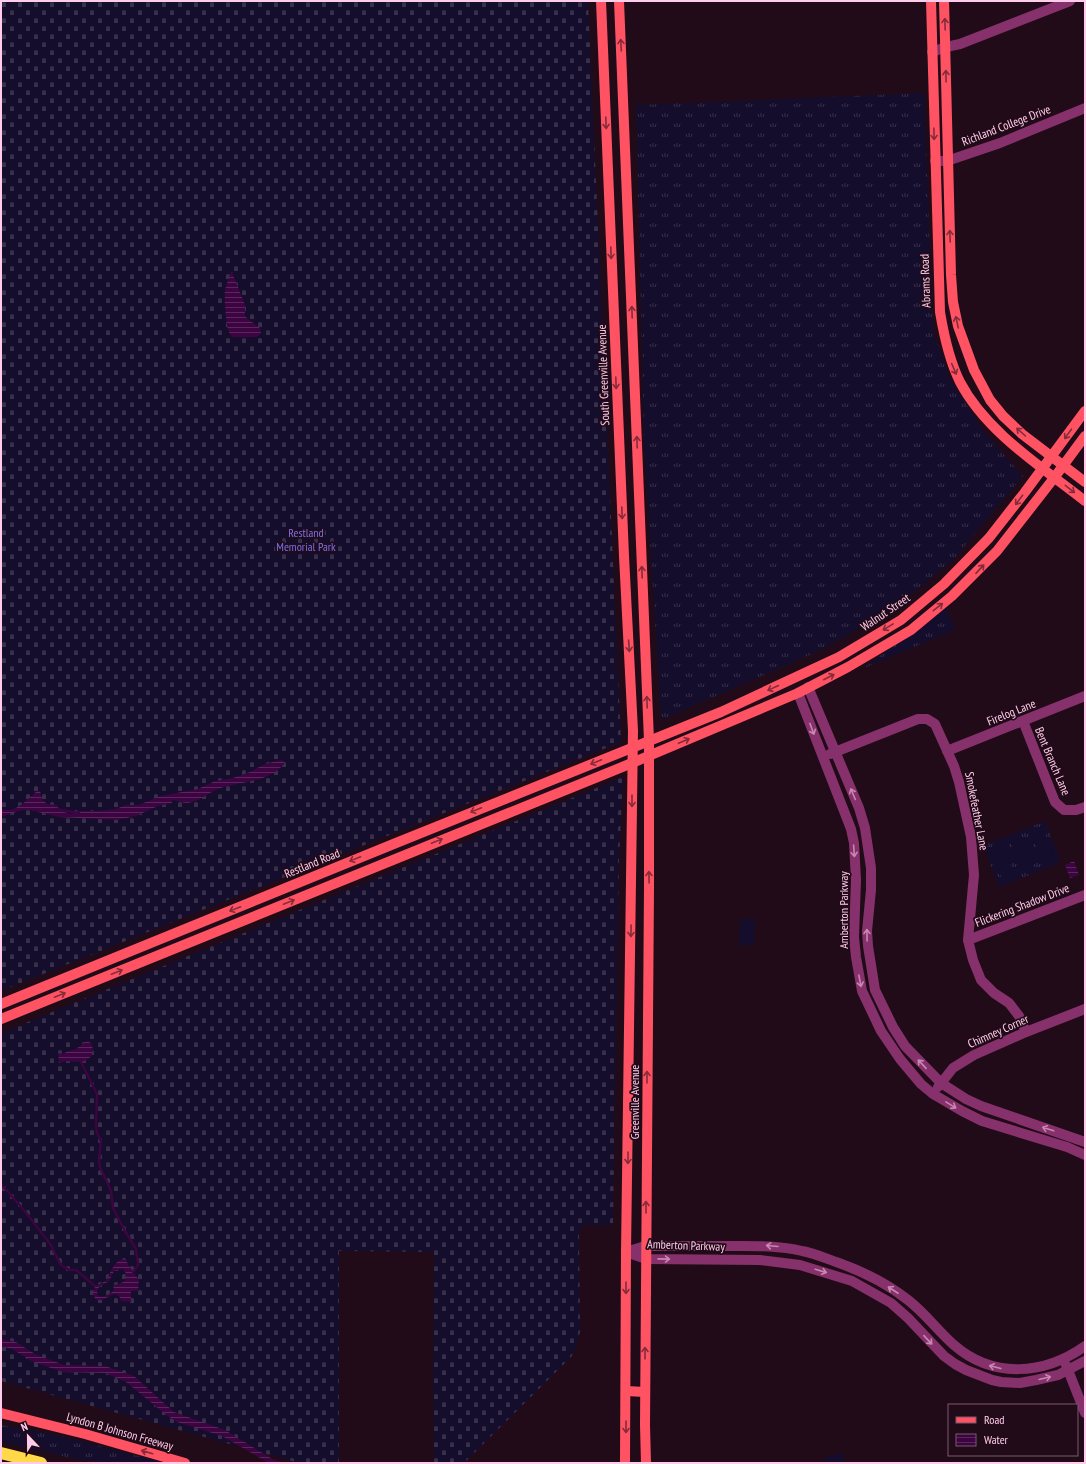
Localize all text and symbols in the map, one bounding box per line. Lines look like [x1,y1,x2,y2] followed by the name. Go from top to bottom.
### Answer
[941,18,949,31] one-way arrow
[618,39,625,52] one-way arrow
[942,70,950,83] one-way arrow
[960,101,1053,149] street label: Richland College Drive
[602,116,609,129] one-way arrow
[930,127,938,140] one-way arrow
[946,230,953,243] one-way arrow
[607,246,615,259] one-way arrow
[917,254,933,308] street label: Abrams Road
[628,306,635,319] one-way arrow
[953,316,961,329] one-way arrow
[594,324,612,426] street label: South Greenville Avenue
[951,362,959,374] one-way arrow
[613,376,620,389] one-way arrow
[1016,428,1026,437] one-way arrow
[1064,428,1072,439] one-way arrow
[633,436,640,449] one-way arrow
[1064,485,1075,494] one-way arrow
[1015,495,1024,506] one-way arrow
[618,506,626,519] one-way arrow
[276,525,336,554] park label: Restland Memorial Park
[975,564,984,574] one-way arrow
[638,566,645,579] one-way arrow
[857,590,913,634] street label: Walnut Street
[932,603,943,612] one-way arrow
[882,624,894,632] one-way arrow
[625,639,632,652] one-way arrow
[822,673,834,680] one-way arrow
[767,685,779,692] one-way arrow
[984,695,1038,729] street label: Firelog Lane
[643,696,651,709] one-way arrow
[809,722,817,734] one-way arrow
[1032,725,1074,797] street label: Bent Branch Lane
[678,737,690,744] one-way arrow
[591,758,603,766] one-way arrow
[962,771,992,852] street label: Smokefeather Lane
[849,789,856,801] one-way arrow
[628,794,636,807] one-way arrow
[470,807,482,815] one-way arrow
[431,837,443,845] one-way arrow
[851,844,858,857] one-way arrow
[282,845,342,881] street label: Restland Road
[350,856,362,864] one-way arrow
[645,871,653,884] one-way arrow
[836,871,851,949] street label: Amberton Parkway
[973,880,1071,930] street label: Flickering Shadow Drive
[283,898,295,905] one-way arrow
[229,905,241,913] one-way arrow
[627,924,635,937] one-way arrow
[864,929,871,942] one-way arrow
[111,968,123,976] one-way arrow
[857,974,865,987] one-way arrow
[54,991,66,999] one-way arrow
[965,1011,1031,1051] street label: Chimney Corner
[917,1059,927,1069] one-way arrow
[627,1065,642,1139] street label: Greenville Avenue
[643,1071,651,1084] one-way arrow
[945,1101,957,1109] one-way arrow
[1043,1124,1055,1132] one-way arrow
[624,1151,632,1164] one-way arrow
[642,1201,650,1214] one-way arrow
[647,1236,726,1254] street label: Amberton Parkway
[766,1243,779,1250] one-way arrow
[657,1255,670,1263] one-way arrow
[814,1268,827,1275] one-way arrow
[622,1281,630,1294] one-way arrow
[888,1286,899,1294] one-way arrow
[924,1335,933,1345] one-way arrow
[641,1347,649,1360] one-way arrow
[989,1362,1002,1370] one-way arrow
[1038,1374,1051,1381] one-way arrow
[948,1404,1078,1456] legend
[65,1409,176,1454] street label: Lyndon B Johnson Freeway
[984,1412,1004,1427] text: Road
[8,1416,48,1456] north arrow
[19,1419,30,1434] text: N
[622,1420,630,1433] one-way arrow
[984,1432,1009,1447] text: Water
[141,1448,154,1455] one-way arrow

